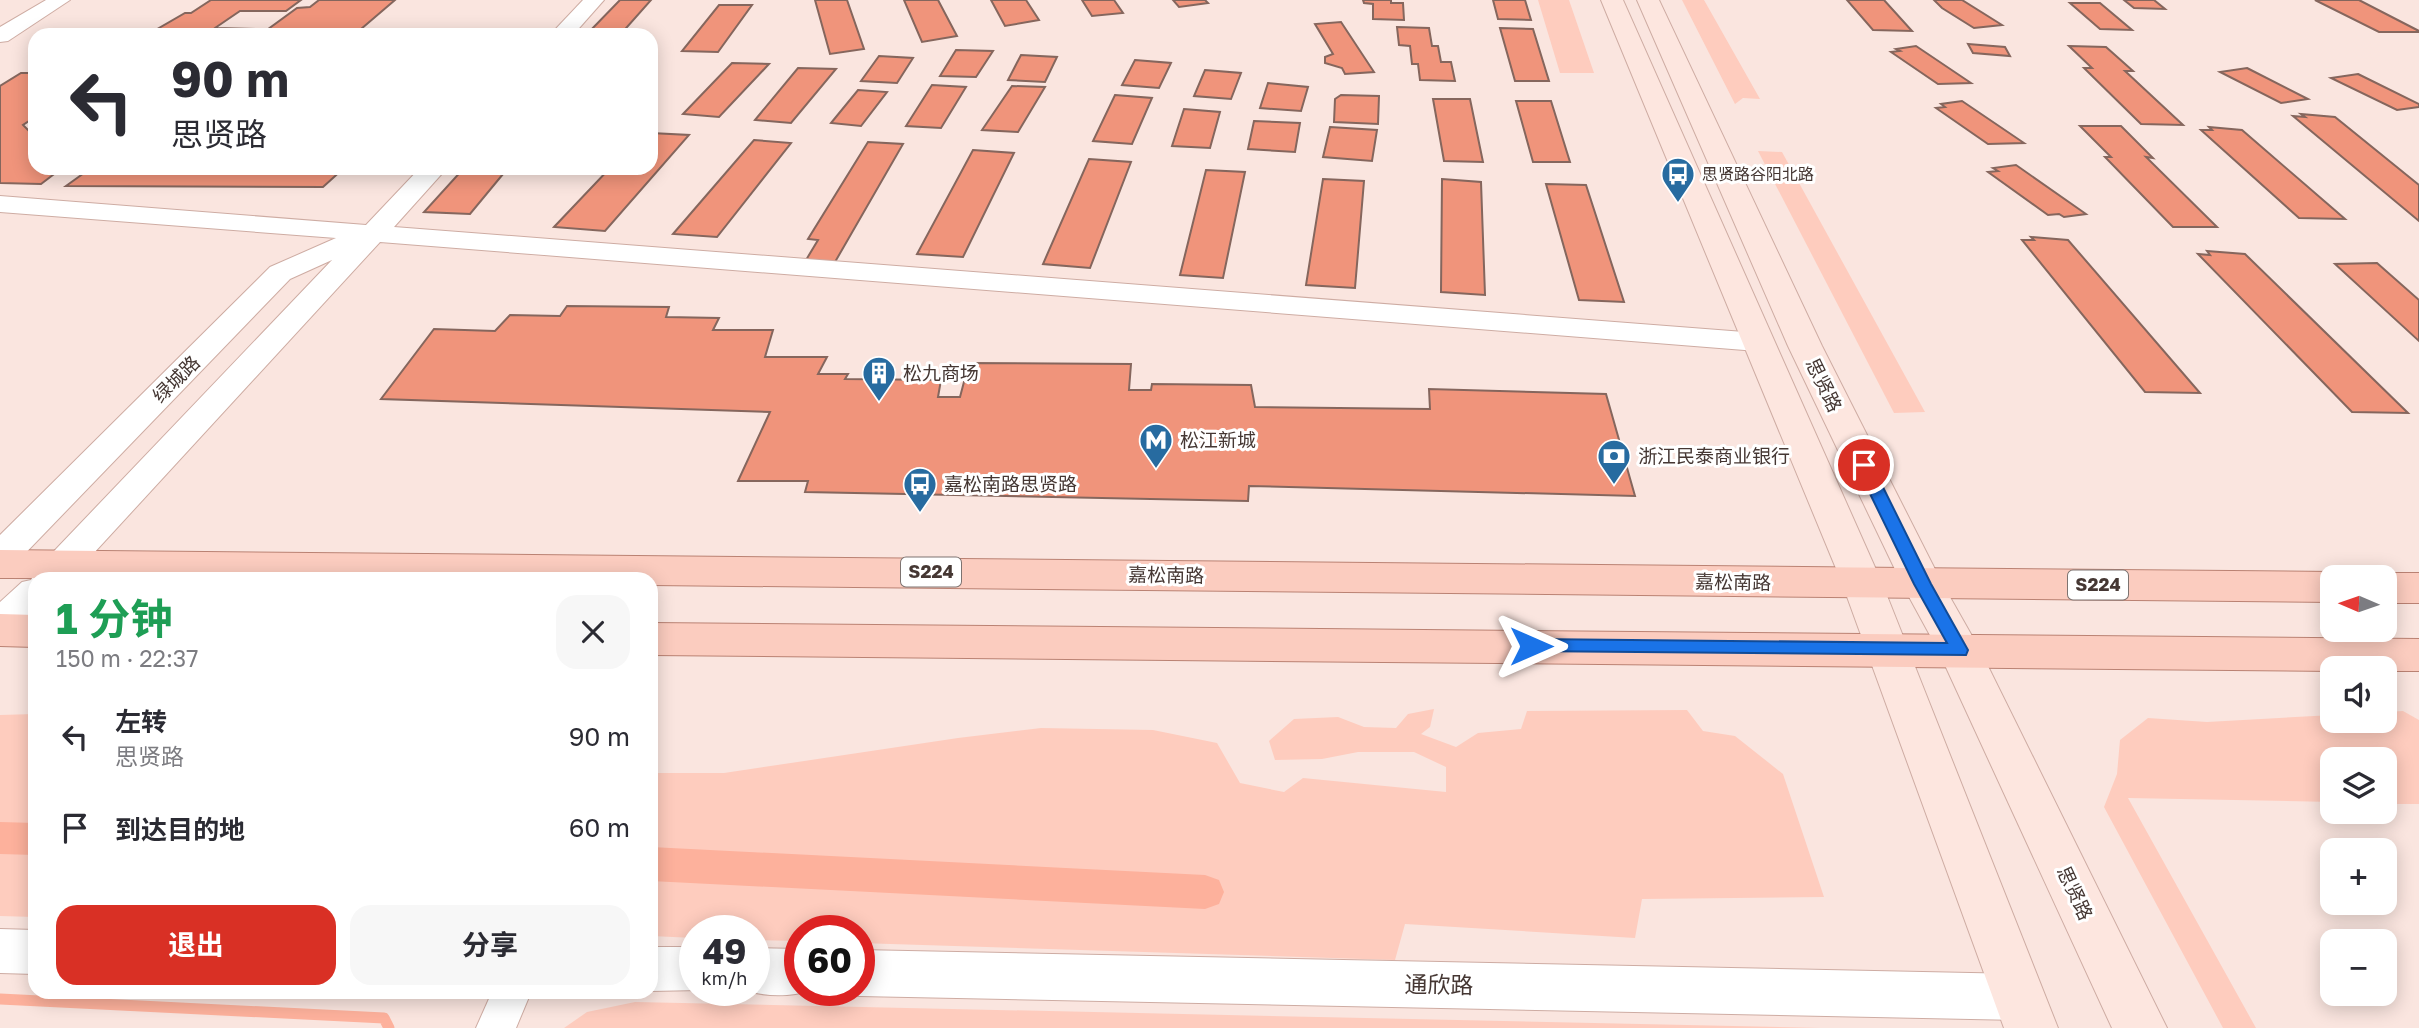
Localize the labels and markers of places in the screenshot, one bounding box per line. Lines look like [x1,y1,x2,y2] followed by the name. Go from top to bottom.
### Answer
[1659,155,1697,204] bus stop icon: 思贤路谷阳北路
[1702,164,1814,184] place label: 思贤路谷阳北路
[860,354,898,403] building icon: 松九商场
[903,361,979,384] place label: 松九商场
[1137,421,1175,470] metro station icon: 松江新城
[1180,428,1256,451] place label: 松江新城
[1834,435,1894,495] pin
[1595,437,1633,486] bank icon: 浙江民泰商业银行
[1638,444,1790,467] place label: 浙江民泰商业银行
[901,465,939,514] bus stop icon: 嘉松南路思贤路
[944,472,1077,495] place label: 嘉松南路思贤路

